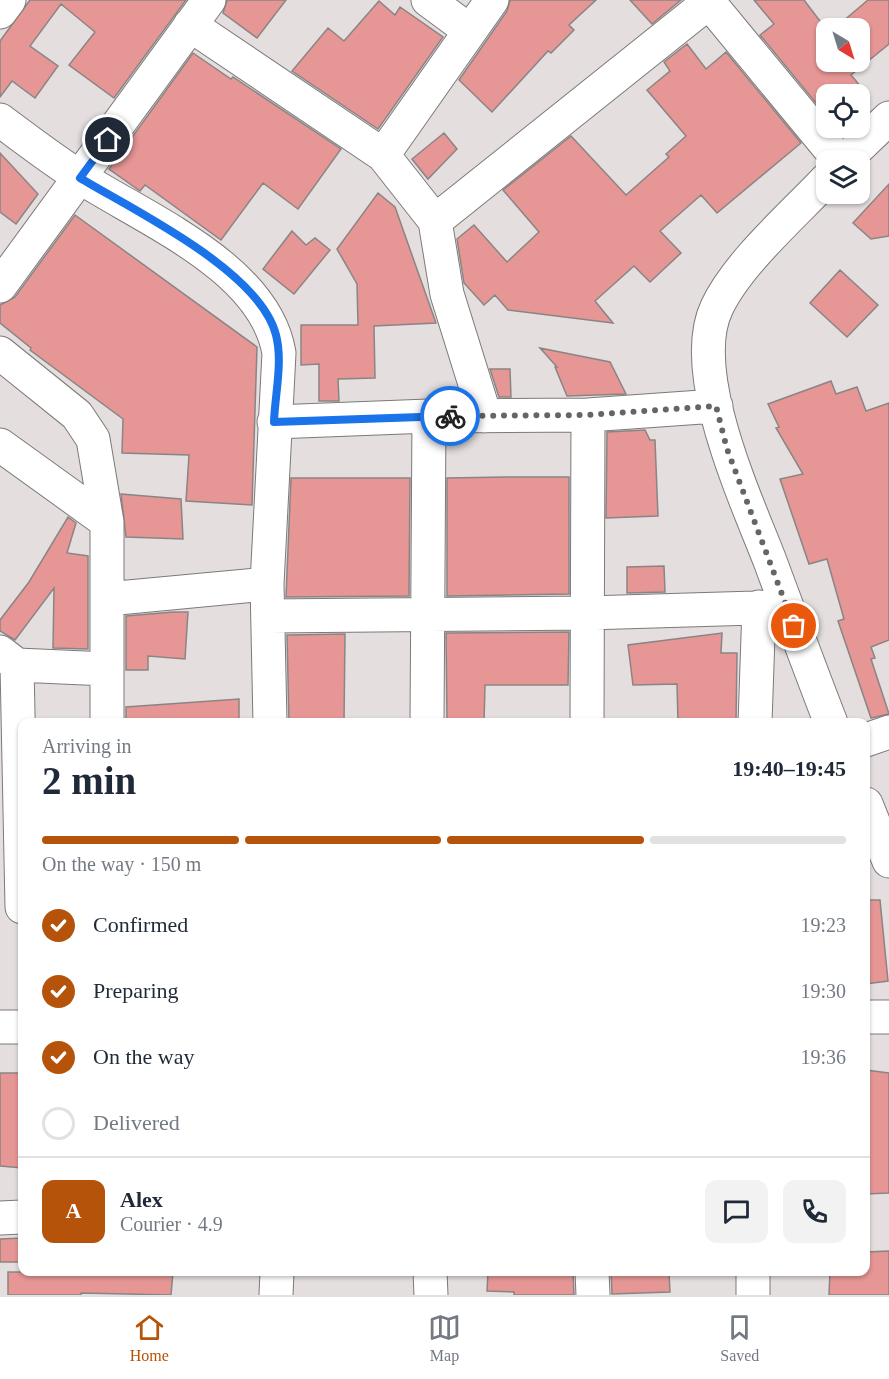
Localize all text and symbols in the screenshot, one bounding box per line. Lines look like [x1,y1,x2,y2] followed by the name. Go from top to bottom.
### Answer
[816,18,870,72] north arrow
[816,18,870,204] map controls
[816,84,870,138] button: locate
[82,114,133,165] pin
[91,123,124,156] icon: home
[816,150,870,204] button: layers
[420,386,480,446] courier
[434,400,467,433] icon: bike
[768,600,819,651] pin
[777,609,810,642] icon: bag
[42,735,131,757] text: Arriving in
[732,756,846,781] text: 19:40–19:45
[42,759,136,802] text: 2 min
[42,853,201,875] text: On the way · 150 m
[42,909,75,942] icon: check
[93,912,188,937] text: Confirmed
[800,914,846,936] text: 19:23
[42,975,75,1008] icon: check
[93,978,179,1003] text: Preparing
[800,980,846,1002] text: 19:30
[42,1041,75,1074] icon: check
[93,1044,194,1069] text: On the way
[800,1046,846,1068] text: 19:36
[93,1110,180,1135] text: Delivered
[705,1180,768,1243] button: chat
[783,1180,846,1243] button: phone
[120,1187,163,1212] text: Alex
[66,1198,81,1223] text: A
[120,1213,223,1235] text: Courier · 4.9
[130,1311,169,1365] tab: Home
[428,1311,461,1365] tab: Map
[720,1311,759,1365] tab: Saved

